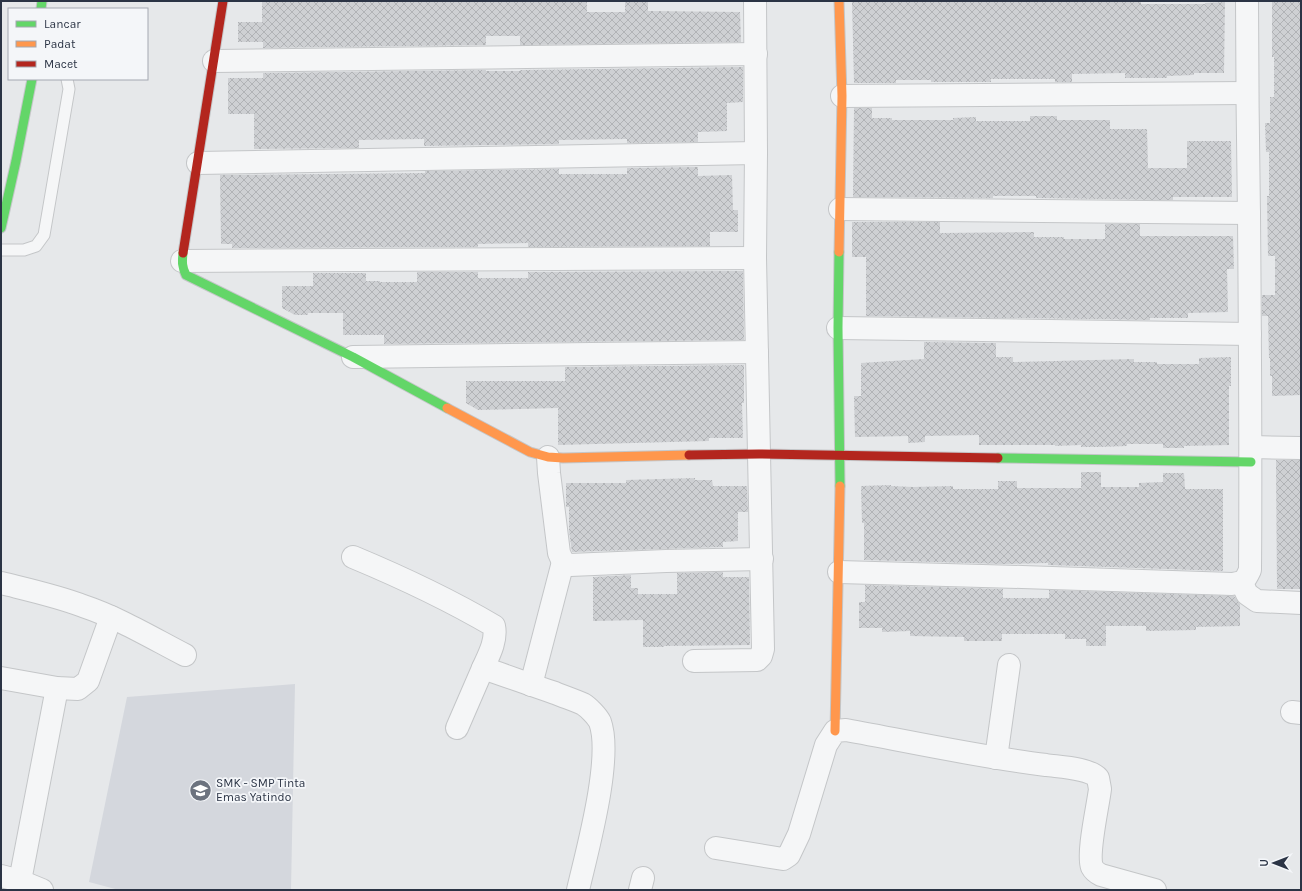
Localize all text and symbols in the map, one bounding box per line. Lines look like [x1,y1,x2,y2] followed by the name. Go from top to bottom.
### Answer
[8,8,148,80] legend
[44,17,81,31] text: Lancar
[44,37,76,51] text: Padat
[44,57,78,71] text: Macet
[216,776,305,804] place label: SMK - SMP Tinta Emas Yatindo
[187,777,213,803] school or university icon: SMK - SMP Tinta Emas Yatindo
[1254,843,1294,883] north arrow
[1258,859,1271,867] text: U

